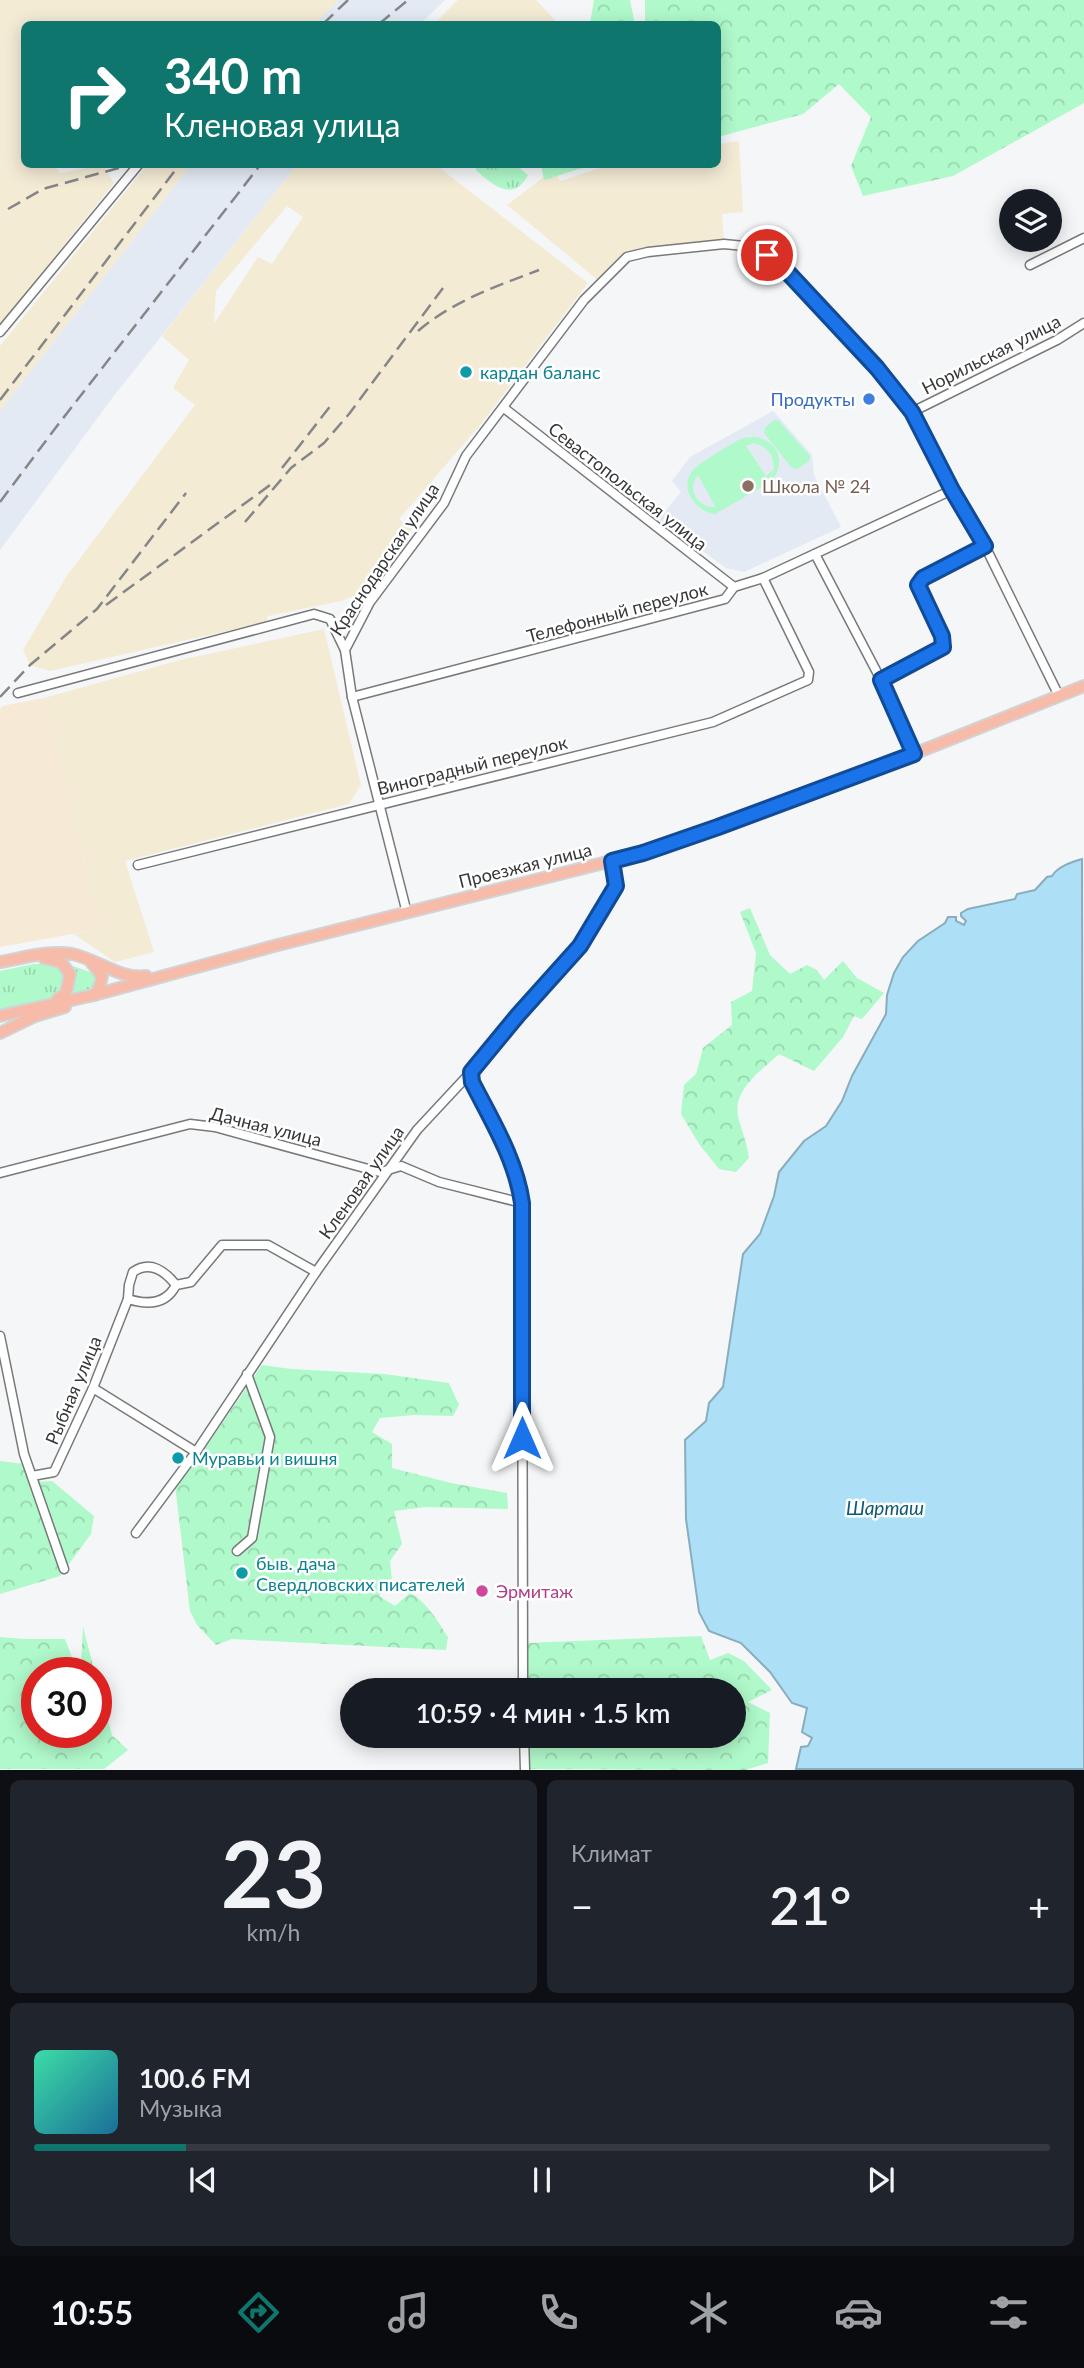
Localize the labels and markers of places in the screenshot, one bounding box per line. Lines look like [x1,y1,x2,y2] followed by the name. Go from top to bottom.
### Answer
[737,225,797,285] pin
[480,361,601,383] place label: кардан баланс
[458,364,474,380] marker: кардан баланс
[771,388,855,410] place label: Продукты
[861,391,877,407] marker: Продукты
[762,475,871,497] place label: Школа № 24
[740,478,756,494] marker: Школа № 24
[192,1447,337,1469] place label: Муравьи и вишня
[170,1450,186,1466] marker: Муравьи и вишня
[256,1552,465,1595] place label: быв. дача Свердловских писателей
[234,1565,250,1581] marker: быв. дача Свердловских писателей
[496,1580,573,1602] place label: Эрмитаж
[474,1583,490,1599] marker: Эрмитаж

